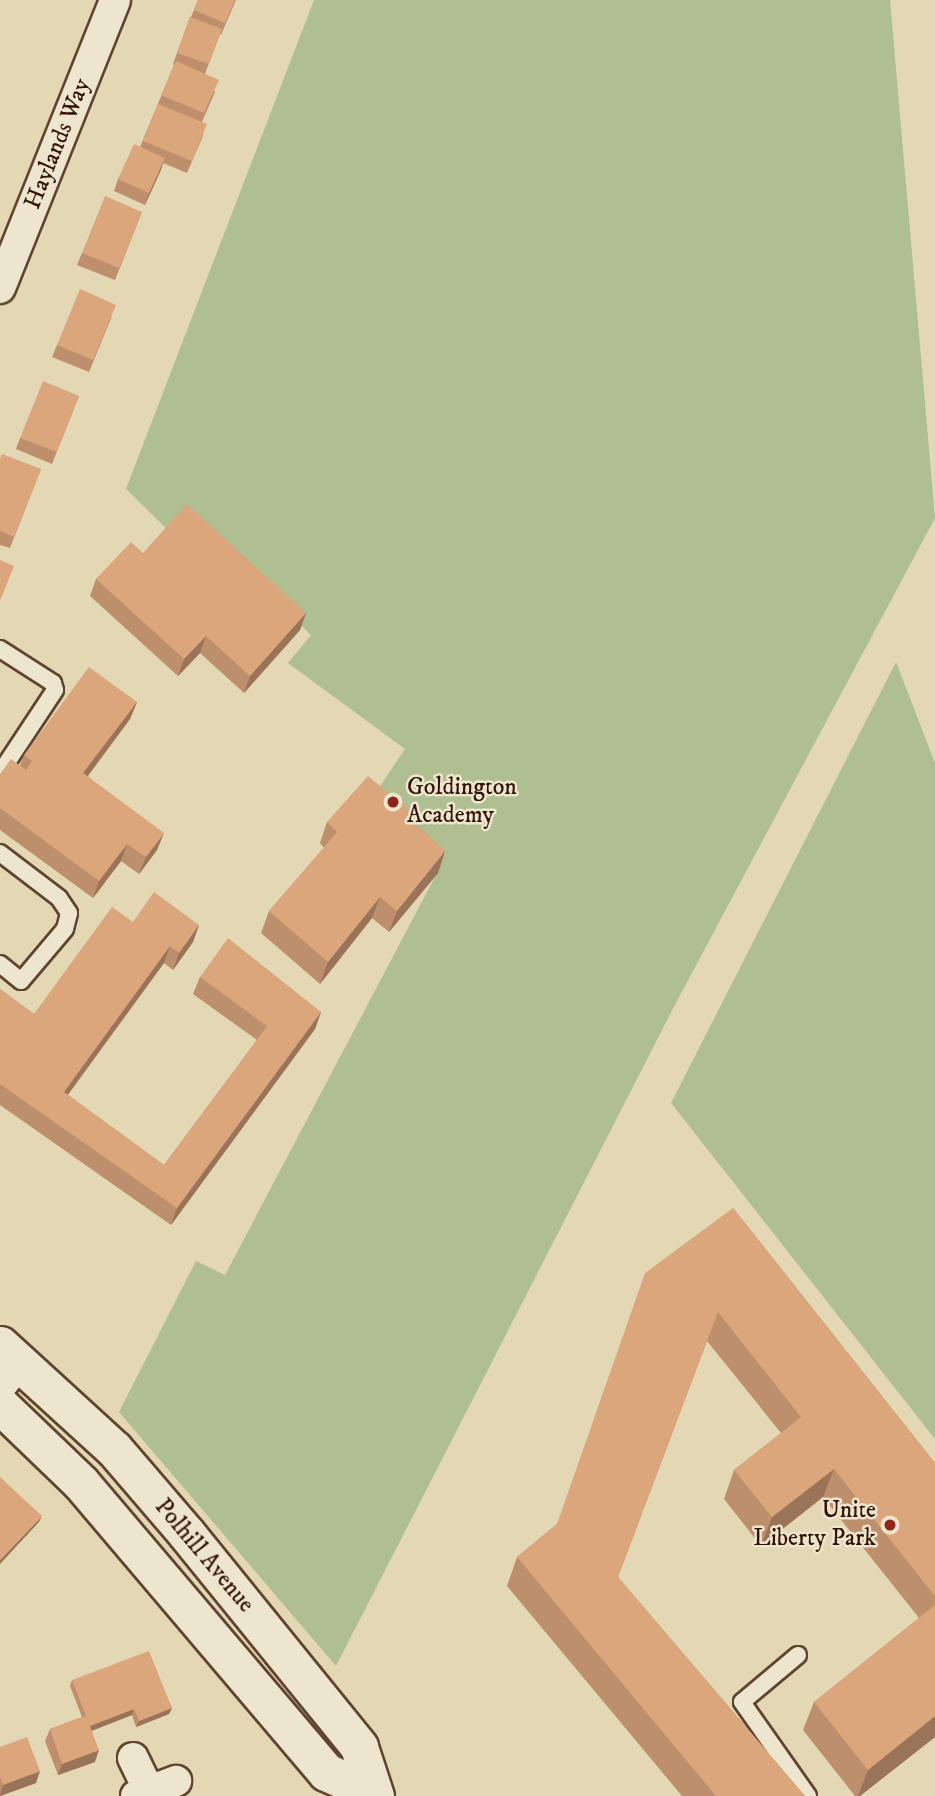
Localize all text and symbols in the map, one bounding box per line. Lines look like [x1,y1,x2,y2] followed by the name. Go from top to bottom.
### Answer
[19,75,97,213] street label: Haylands Way
[407,774,517,830] place label: Goldington Academy
[385,794,401,810] marker: Goldington Academy
[148,1493,260,1619] street label: Polhill Avenue
[753,1497,876,1553] place label: Unite Liberty Park
[882,1517,898,1533] marker: Unite Liberty Park

